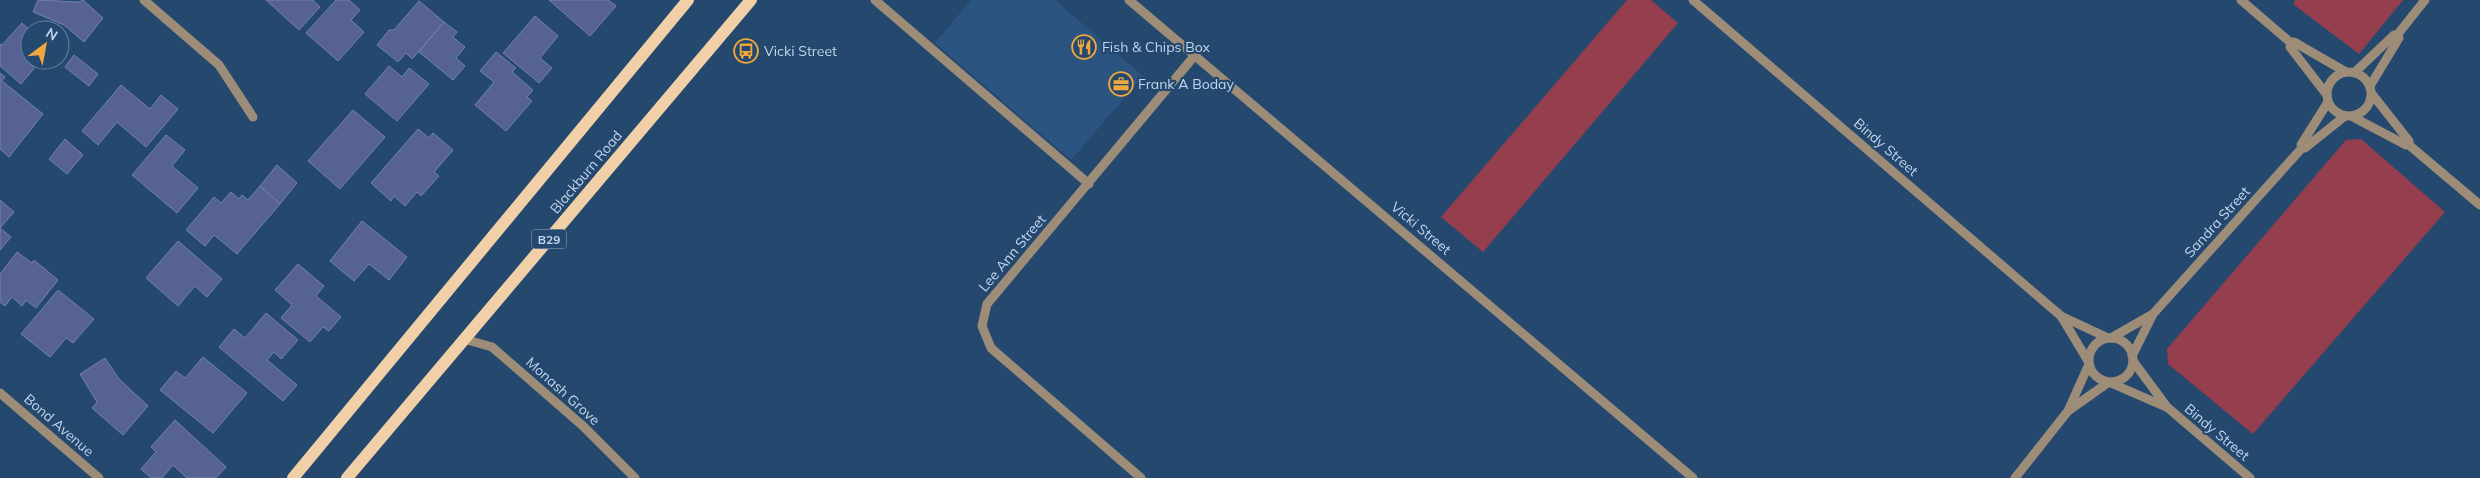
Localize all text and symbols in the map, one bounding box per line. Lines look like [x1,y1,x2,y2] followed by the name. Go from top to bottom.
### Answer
[20,20,70,70] north arrow
[43,24,61,44] text: N
[1071,34,1097,60] restaurant icon: Fish & Chips Box
[733,38,759,64] bus stop icon: Vicki Street
[1102,38,1211,56] place label: Fish & Chips Box
[764,42,837,60] place label: Vicki Street
[1108,71,1134,97] office icon: Frank A Boday
[1138,75,1234,93] place label: Frank A Boday
[1850,114,1922,180] street label: Bindy Street
[546,127,626,217] street label: Blackburn Road
[2180,183,2254,261] street label: Sandra Street
[1387,198,1455,258] street label: Vicki Street
[974,211,1050,295] street label: Lee Ann Street
[532,230,566,248] road number: B29
[522,353,604,429] street label: Monash Grove
[20,390,98,460] street label: Bond Avenue
[2181,400,2253,464] street label: Bindy Street

